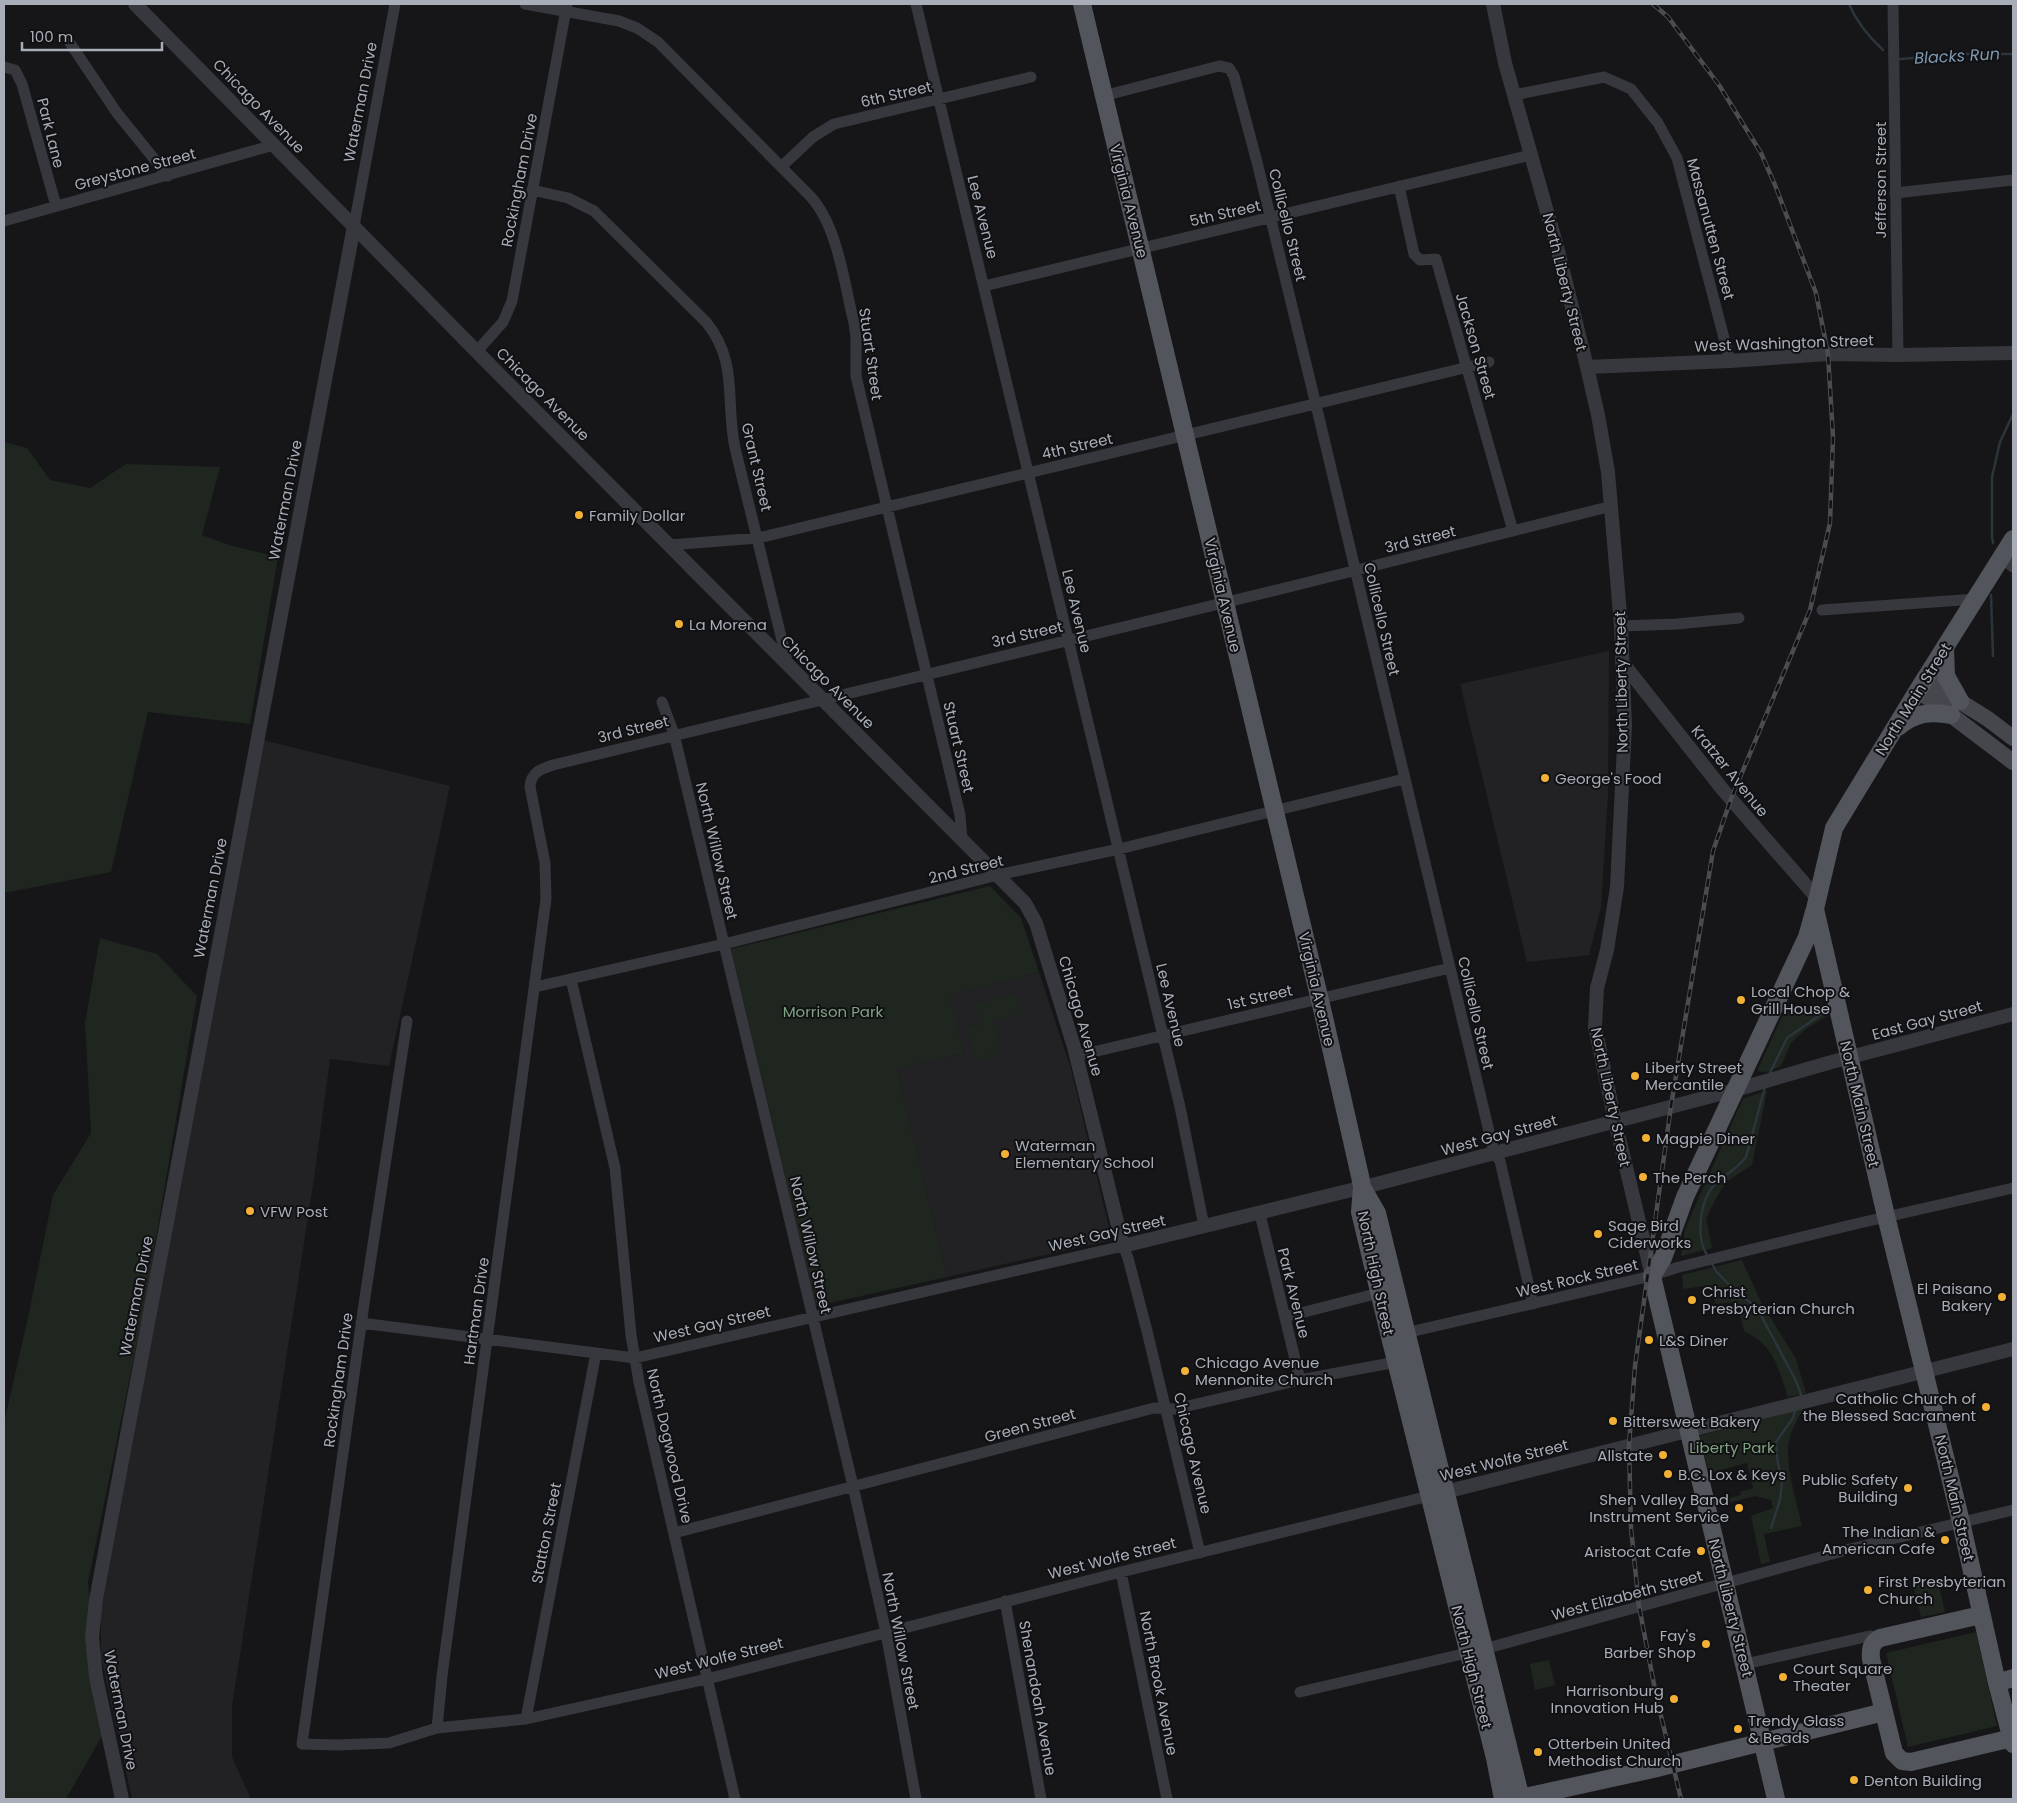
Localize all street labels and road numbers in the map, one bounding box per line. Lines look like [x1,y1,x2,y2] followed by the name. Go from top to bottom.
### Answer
[338,40,382,164] street label: Waterman Drive
[208,54,310,158] street label: Chicago Avenue
[858,76,934,112] street label: 6th Street
[32,96,70,170] street label: Park Lane
[496,111,542,249] street label: Rockingham Drive
[1870,122,1891,238] street label: Jefferson Street
[1105,142,1153,260] street label: Virginia Avenue
[72,143,198,195] street label: Greystone Street
[1682,156,1740,302] street label: Massanutten Street
[1264,166,1312,284] street label: Collicello Street
[962,173,1004,261] street label: Lee Avenue
[1187,195,1263,231] street label: 5th Street
[1538,211,1592,353] street label: North Liberty Street
[1451,290,1501,402] street label: Jackson Street
[854,306,888,402] street label: Stuart Street
[1694,329,1874,357] street label: West Washington Street
[492,343,594,445] street label: Chicago Avenue
[737,421,777,513] street label: Grant Street
[1039,428,1115,464] street label: 4th Street
[263,438,307,562] street label: Waterman Drive
[1382,520,1458,558] street label: 3rd Street
[1200,536,1246,654] street label: Virginia Avenue
[1359,560,1405,678] street label: Collicello Street
[1057,567,1097,655] street label: Lee Avenue
[1609,611,1633,753] street label: North Liberty Street
[989,616,1065,652] street label: 3rd Street
[777,631,879,733] street label: Chicago Avenue
[1870,639,1956,759] street label: North Main Street
[938,699,980,795] street label: Stuart Street
[595,710,671,748] street label: 3rd Street
[1687,721,1773,821] street label: Kratzer Avenue
[691,780,743,922] street label: North Willow Street
[188,836,232,960] street label: Waterman Drive
[926,850,1006,888] street label: 2nd Street
[1294,930,1340,1048] street label: Virginia Avenue
[1054,953,1108,1079] street label: Chicago Avenue
[1453,954,1499,1072] street label: Collicello Street
[1151,961,1191,1049] street label: Lee Avenue
[1225,979,1295,1015] street label: 1st Street
[1870,995,1984,1045] street label: East Gay Street
[1586,1025,1636,1169] street label: North Liberty Street
[1835,1039,1885,1169] street label: North Main Street
[1439,1109,1559,1161] street label: West Gay Street
[785,1174,837,1316] street label: North Willow Street
[1046,1209,1168,1257] street label: West Gay Street
[1353,1209,1399,1337] street label: North High Street
[114,1234,158,1358] street label: Waterman Drive
[1273,1246,1315,1340] street label: Park Avenue
[1514,1254,1640,1302] street label: West Rock Street
[458,1256,494,1366] street label: Hartman Drive
[651,1300,773,1348] street label: West Gay Street
[318,1311,358,1449] street label: Rockingham Drive
[642,1366,698,1526] street label: North Dogwood Drive
[1169,1390,1217,1516] street label: Chicago Avenue
[982,1403,1078,1447] street label: Green Street
[1930,1433,1980,1563] street label: North Main Street
[1438,1434,1570,1486] street label: West Wolfe Street
[526,1481,566,1585] street label: Statton Street
[1046,1532,1178,1584] street label: West Wolfe Street
[1704,1537,1758,1679] street label: North Liberty Street
[1549,1565,1705,1625] street label: West Elizabeth Street
[877,1570,925,1712] street label: North Willow Street
[1447,1603,1497,1731] street label: North High Street
[1135,1609,1183,1757] street label: North Brook Avenue
[1014,1619,1062,1777] street label: Shenandoah Avenue
[653,1632,785,1684] street label: West Wolfe Street
[99,1648,143,1772] street label: Waterman Drive

